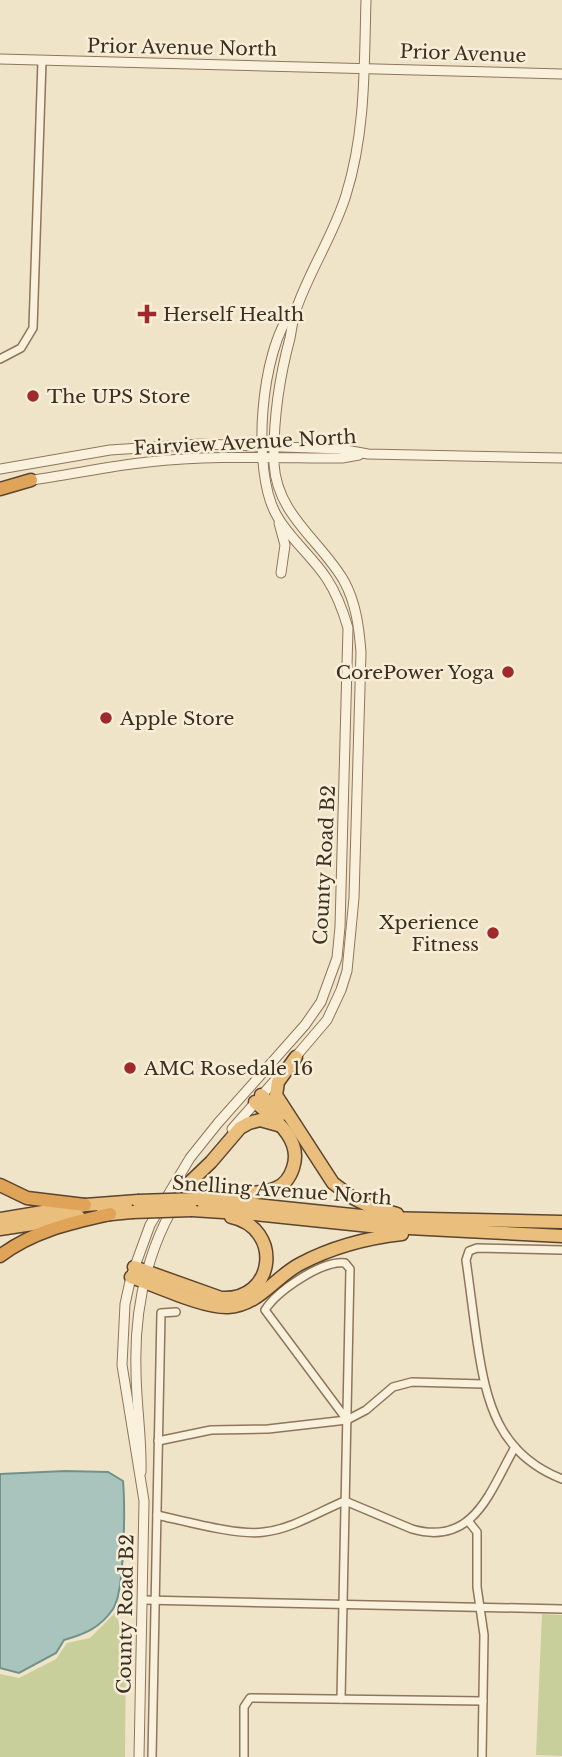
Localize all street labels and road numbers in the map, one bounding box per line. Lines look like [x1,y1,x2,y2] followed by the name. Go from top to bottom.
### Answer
[87,34,277,61] street label: Prior Avenue North
[399,40,527,67] street label: Prior Avenue
[133,425,357,460] street label: Fairview Avenue North
[309,785,340,946] street label: County Road B2
[171,1171,393,1210] street label: Snelling Avenue North
[113,1534,138,1694] street label: County Road B2

